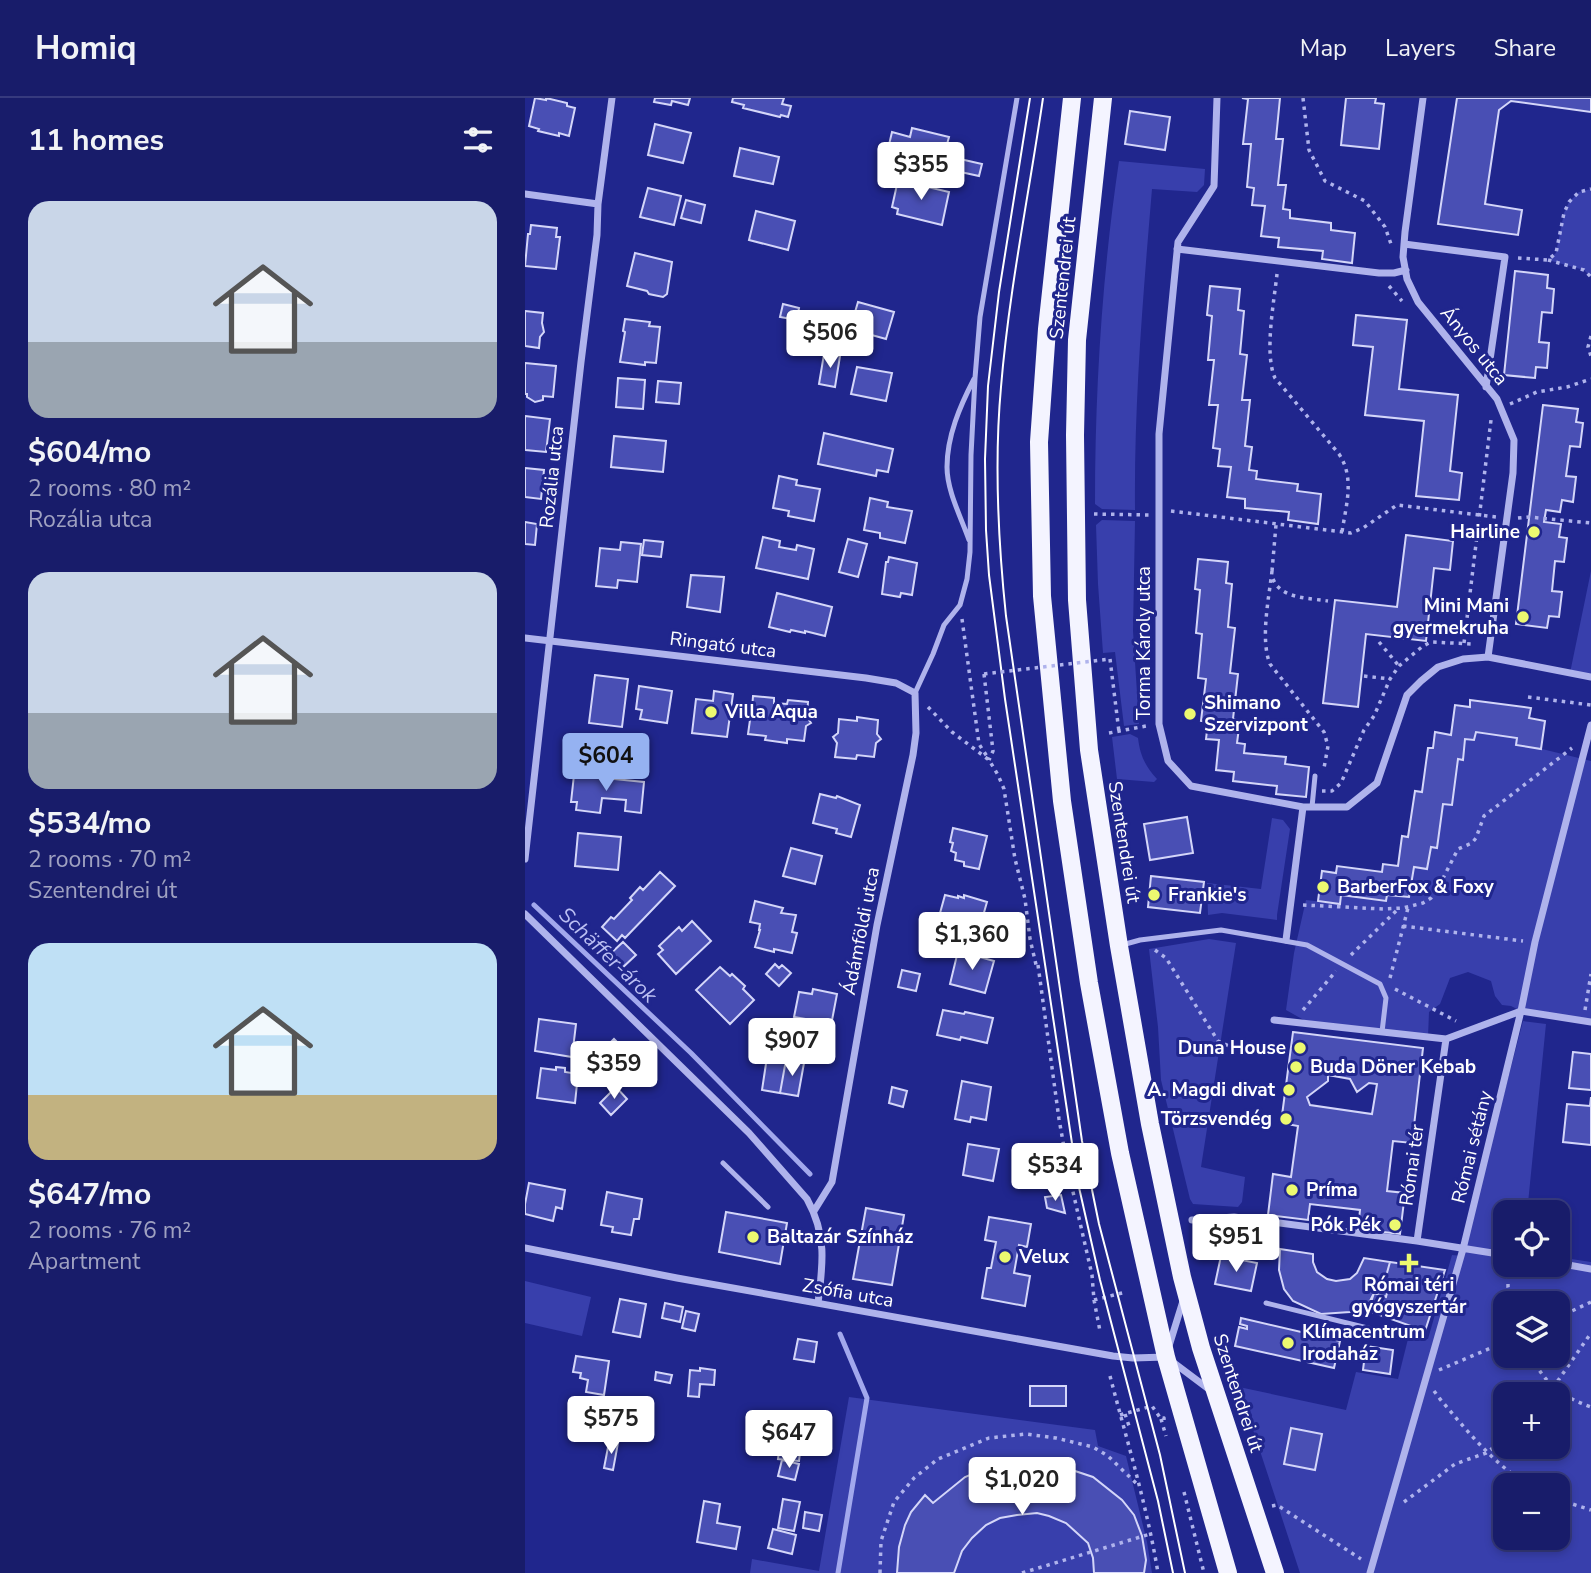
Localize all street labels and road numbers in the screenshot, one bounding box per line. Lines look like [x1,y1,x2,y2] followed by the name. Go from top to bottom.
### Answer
[1044,215,1082,341] street label: Szentendrei út
[1434,301,1514,391] street label: Ányos utca
[534,425,570,529] street label: Rozália utca
[1131,566,1157,720] street label: Torma Károly utca
[668,626,778,664] street label: Ringató utca
[1102,779,1147,905] street label: Szentendrei út
[836,865,886,997] street label: Ádámföldi utca
[1445,1088,1499,1206] street label: Római sétány
[1393,1122,1431,1207] street label: Római tér
[800,1272,896,1314] street label: Zsófia utca
[1207,1330,1269,1456] street label: Szentendrei út

